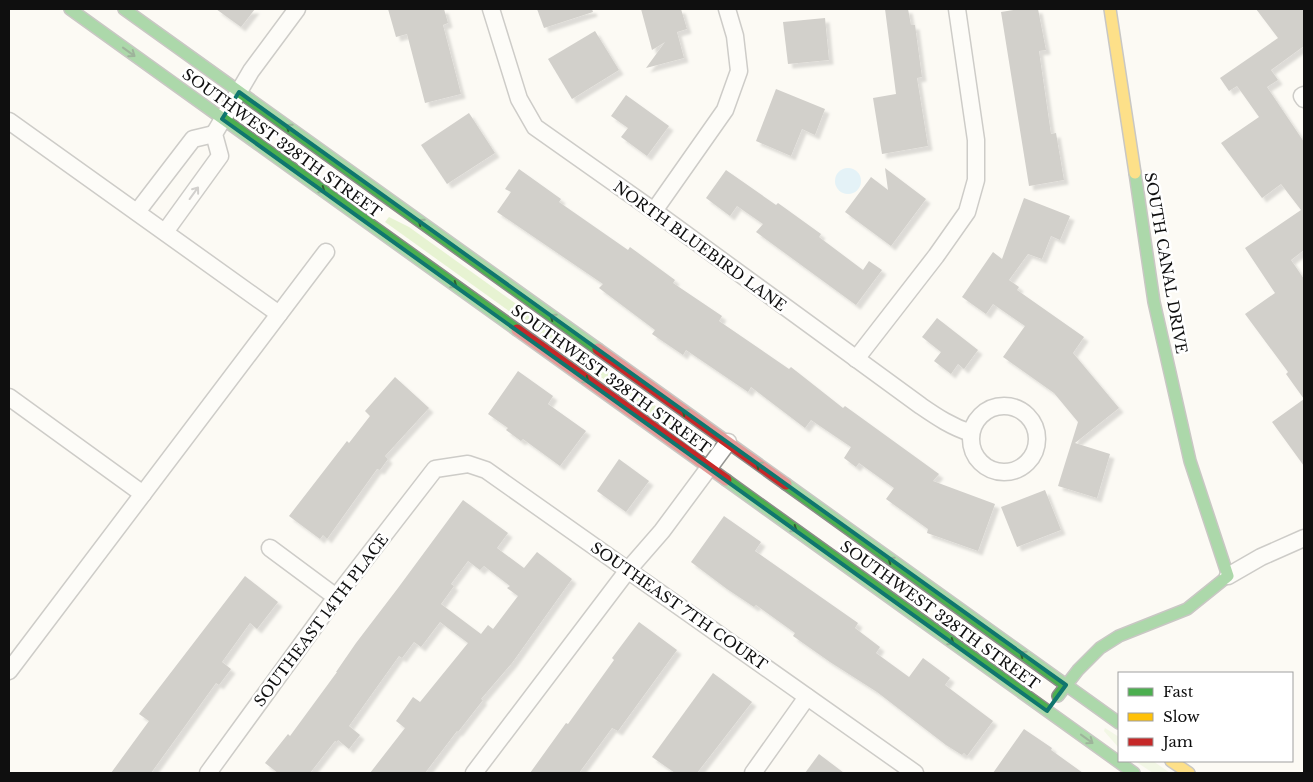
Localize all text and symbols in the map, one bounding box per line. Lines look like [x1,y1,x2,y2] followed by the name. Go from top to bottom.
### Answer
[122,47,136,57] one-way arrow
[179,64,385,222] street label: SOUTHWEST 328TH STREET
[285,124,299,134] one-way arrow
[1141,171,1191,355] street label: SOUTH CANAL DRIVE
[610,177,790,315] street label: NORTH BLUEBIRD LANE
[312,183,326,193] one-way arrow
[188,187,199,200] one-way arrow
[417,219,431,229] one-way arrow
[444,278,458,288] one-way arrow
[508,300,714,458] street label: SOUTHWEST 328TH STREET
[549,314,563,324] one-way arrow
[576,372,589,383] one-way arrow
[682,408,695,419] one-way arrow
[756,462,770,472] one-way arrow
[784,522,798,532] one-way arrow
[250,530,392,710] street label: SOUTHEAST 14TH PLACE
[837,536,1043,694] street label: SOUTHWEST 328TH STREET
[587,538,771,674] street label: SOUTHEAST 7TH COURT
[888,557,902,567] one-way arrow
[941,634,954,645] one-way arrow
[1020,651,1033,662] one-way arrow
[1118,672,1293,762] legend
[1163,682,1194,701] text: Fast
[1163,707,1200,726] text: Slow
[1161,732,1193,751] text: Jam
[1080,734,1094,744] one-way arrow

